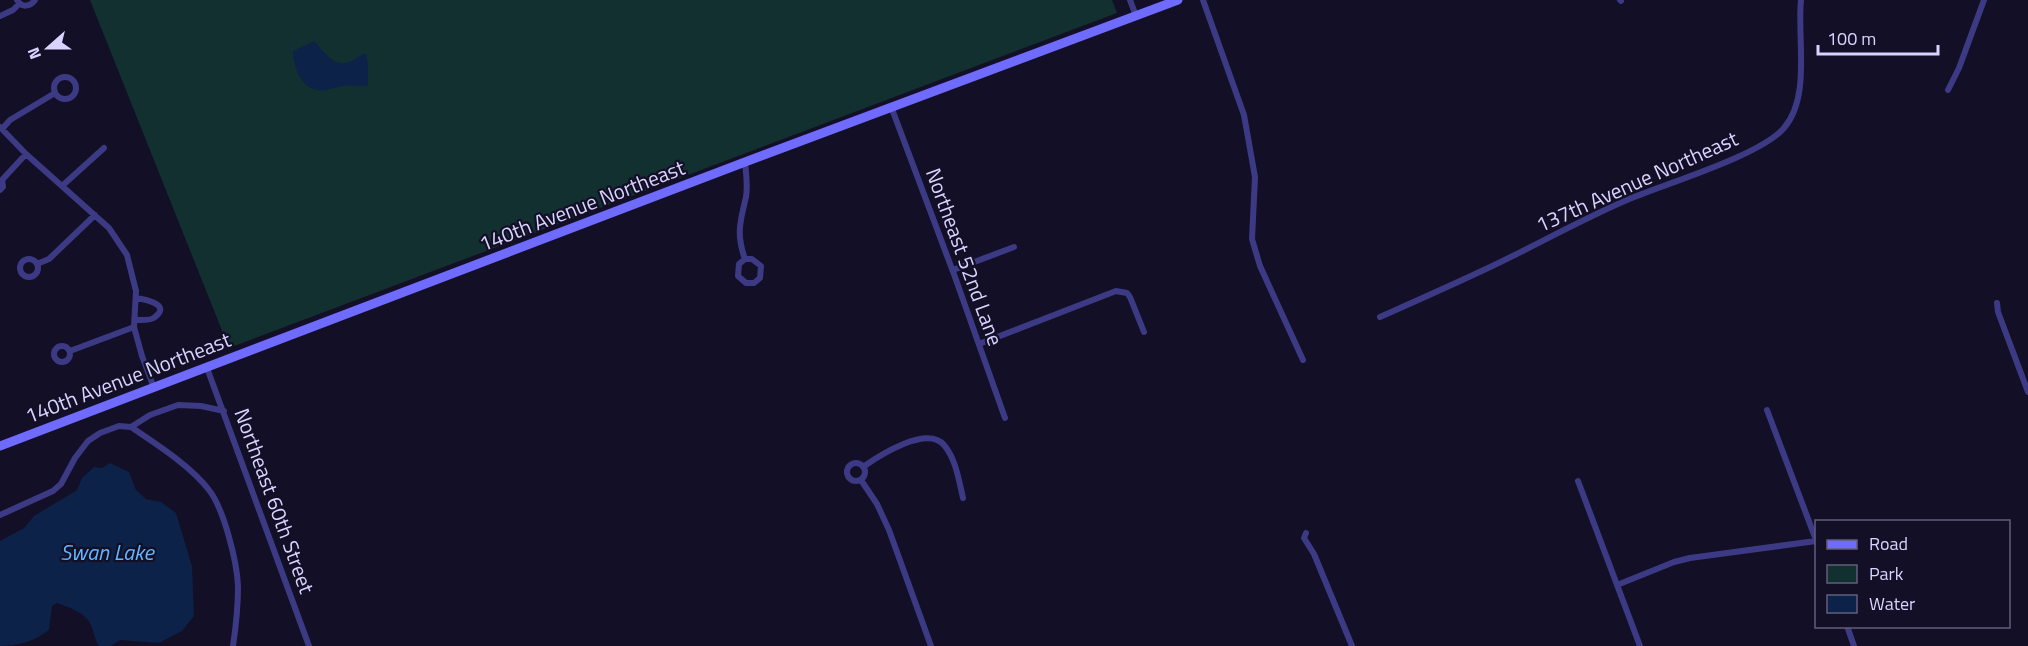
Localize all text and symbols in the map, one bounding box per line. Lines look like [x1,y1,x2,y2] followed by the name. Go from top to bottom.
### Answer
[18,18,78,78] north arrow
[1818,18,1938,56] scale bar
[1827,25,1876,52] text: 100 m
[21,44,47,63] text: N
[1530,122,1743,240] street label: 137th Avenue Northeast
[474,151,690,259] street label: 140th Avenue Northeast
[918,163,1012,350] street label: Northeast 52nd Lane
[20,323,236,431] street label: 140th Avenue Northeast
[227,404,324,598] street label: Northeast 60th Street
[1815,520,2010,628] legend
[1869,530,1908,557] text: Road
[60,535,156,569] water label: Swan Lake
[1869,560,1904,587] text: Park
[1869,590,1915,617] text: Water

